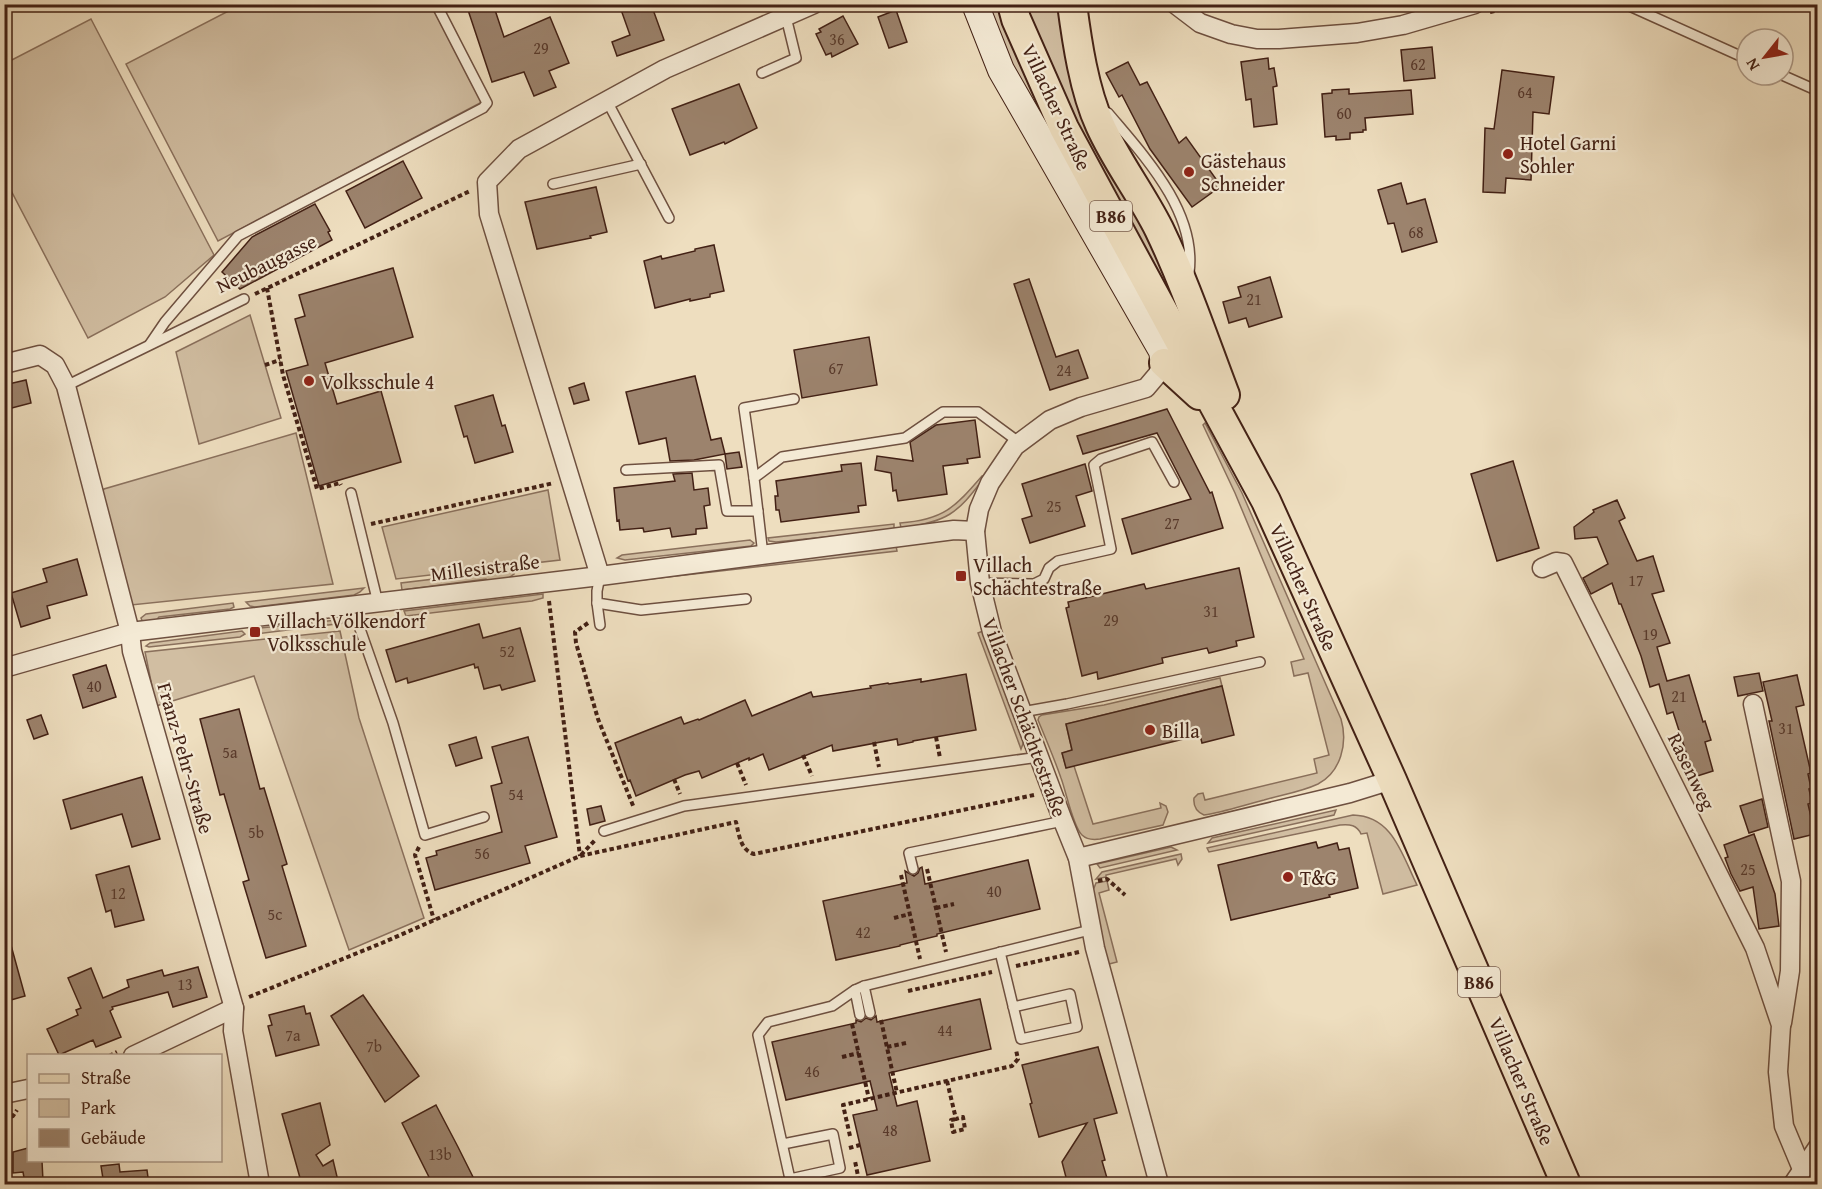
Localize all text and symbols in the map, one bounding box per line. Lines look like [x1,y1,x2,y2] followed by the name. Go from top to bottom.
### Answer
[829,27,845,51] house number: 36
[1735,27,1795,87] north arrow
[533,36,549,60] house number: 29
[1015,39,1099,175] street label: Villacher Straße
[1410,52,1426,76] house number: 62
[1739,54,1765,75] text: N
[1517,80,1533,104] house number: 64
[1336,101,1352,125] house number: 60
[1520,128,1617,180] place label: Hotel Garni Sohler
[1201,146,1286,198] place label: Gästehaus Schneider
[1501,147,1515,161] marker: Hotel Garni Sohler
[1182,165,1196,179] marker: Gästehaus Schneider
[1090,201,1132,231] road number: B86
[1408,220,1424,244] house number: 68
[211,226,321,300] street label: Neubaugasse
[1246,287,1262,311] house number: 21
[828,356,844,380] house number: 67
[1056,358,1072,382] house number: 24
[321,367,434,396] place label: Volksschule 4
[302,374,316,388] marker: Volksschule 4
[1046,494,1062,518] house number: 25
[1164,511,1180,535] house number: 27
[1263,519,1345,655] street label: Villacher Straße
[429,546,541,588] street label: Millesistraße
[973,550,1102,602] place label: Villach Schächtestraße
[1628,568,1644,592] house number: 17
[954,569,968,583] marker: Villach Schächtestraße
[1203,599,1219,623] house number: 31
[267,606,428,658] place label: Villach Völkendorf Volksschule
[1103,608,1119,632] house number: 29
[975,613,1075,821] street label: Villacher Schächtestraße
[1642,622,1658,646] house number: 19
[248,625,262,639] marker: Villach Völkendorf Volksschule
[499,639,515,663] house number: 52
[86,674,102,698] house number: 40
[151,679,221,837] street label: Franz-Pehr-Straße
[1671,684,1687,708] house number: 21
[1162,716,1200,745] place label: Billa
[1778,716,1794,740] house number: 31
[1143,723,1157,737] marker: Billa
[1661,727,1723,815] street label: Rasenweg
[222,740,238,764] house number: 5a
[508,782,524,806] house number: 54
[248,820,264,844] house number: 5b
[474,841,490,865] house number: 56
[1740,857,1756,881] house number: 25
[1300,863,1337,892] place label: T&G
[1281,870,1295,884] marker: T&G
[986,879,1002,903] house number: 40
[110,881,126,905] house number: 12
[268,902,282,926] house number: 5c
[855,920,871,944] house number: 42
[1458,967,1500,997] road number: B86
[177,972,193,996] house number: 13
[1482,1012,1562,1150] street label: Villacher Straße
[937,1018,953,1042] house number: 44
[285,1023,301,1047] house number: 7a
[366,1034,382,1058] house number: 7b
[27,1054,222,1162] legend
[804,1059,820,1083] house number: 46
[81,1064,131,1091] text: Straße
[81,1094,117,1121] text: Park
[882,1118,898,1142] house number: 48
[81,1124,146,1151] text: Gebäude
[428,1142,452,1166] house number: 13b

